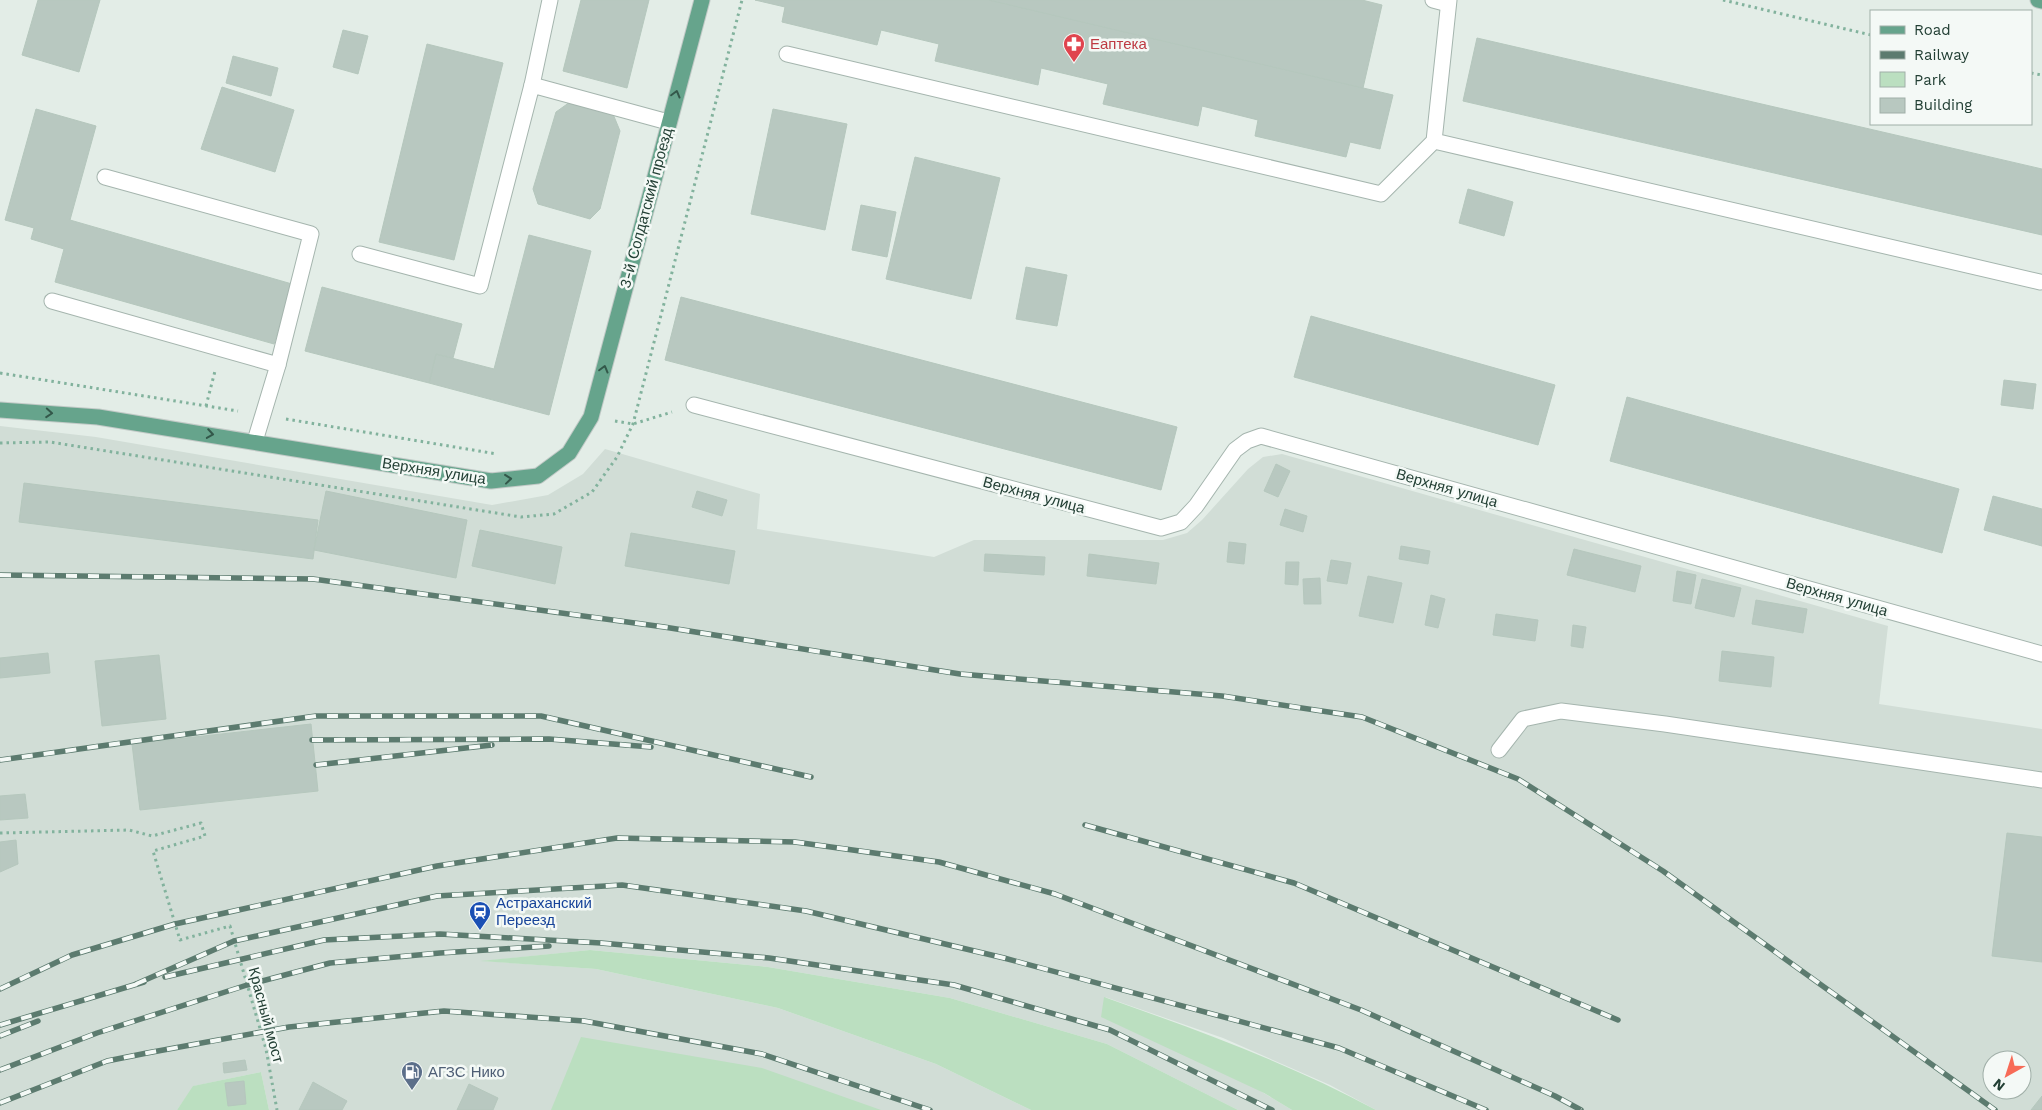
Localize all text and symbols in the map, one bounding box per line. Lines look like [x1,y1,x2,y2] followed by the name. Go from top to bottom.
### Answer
[1870,10,2032,125] legend
[1914,21,1951,39] text: Road
[1062,32,1086,63] pharmacy icon: Еаптека
[1090,35,1147,53] place label: Еаптека
[1914,46,1969,64] text: Railway
[1914,71,1947,89] text: Park
[670,89,681,98] one-way arrow
[1914,96,1972,114] text: Building
[616,126,676,290] street label: 3-й Солдатский проезд
[598,366,608,374] one-way arrow
[45,408,53,419] one-way arrow
[206,428,214,439] one-way arrow
[381,454,488,488] street label: Верхняя улица
[1394,465,1501,511] street label: Верхняя улица
[981,473,1088,517] street label: Верхняя улица
[505,474,513,485] one-way arrow
[1784,574,1891,620] street label: Верхняя улица
[496,894,592,929] place label: Астраханский Переезд
[468,900,492,931] station icon: Астраханский Переезд
[245,965,287,1065] street label: Красный мост
[1982,1050,2032,1100] north arrow
[400,1060,424,1091] fuel station icon: АГЗС Нико
[428,1063,505,1081] place label: АГЗС Нико
[1990,1076,2008,1095] text: N

